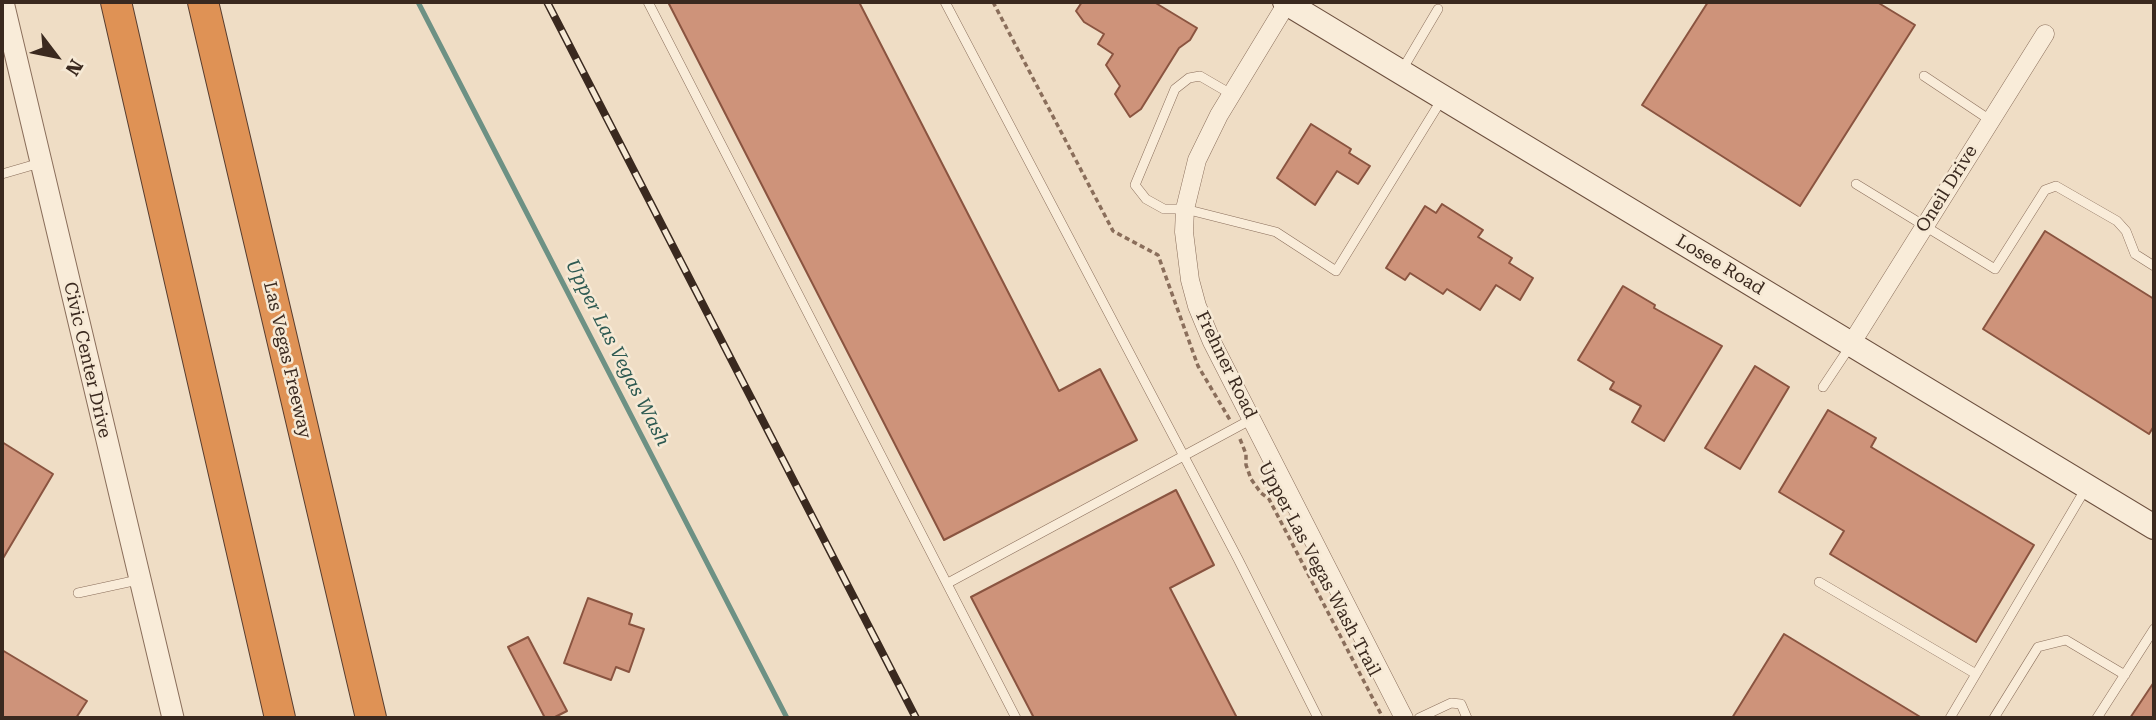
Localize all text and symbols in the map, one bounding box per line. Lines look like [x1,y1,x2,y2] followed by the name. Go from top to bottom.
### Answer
[21,21,91,91] north arrow
[61,55,88,80] text: N
[1912,141,1982,237] street label: Oneil Drive
[1672,230,1768,300] street label: Losee Road
[560,256,674,450] water label: Upper Las Vegas Wash
[258,279,316,441] street label: Las Vegas Freeway
[59,280,115,440] street label: Civic Center Drive
[1191,308,1261,422] street label: Frehner Road
[1253,458,1385,680] street label: Upper Las Vegas Wash Trail

